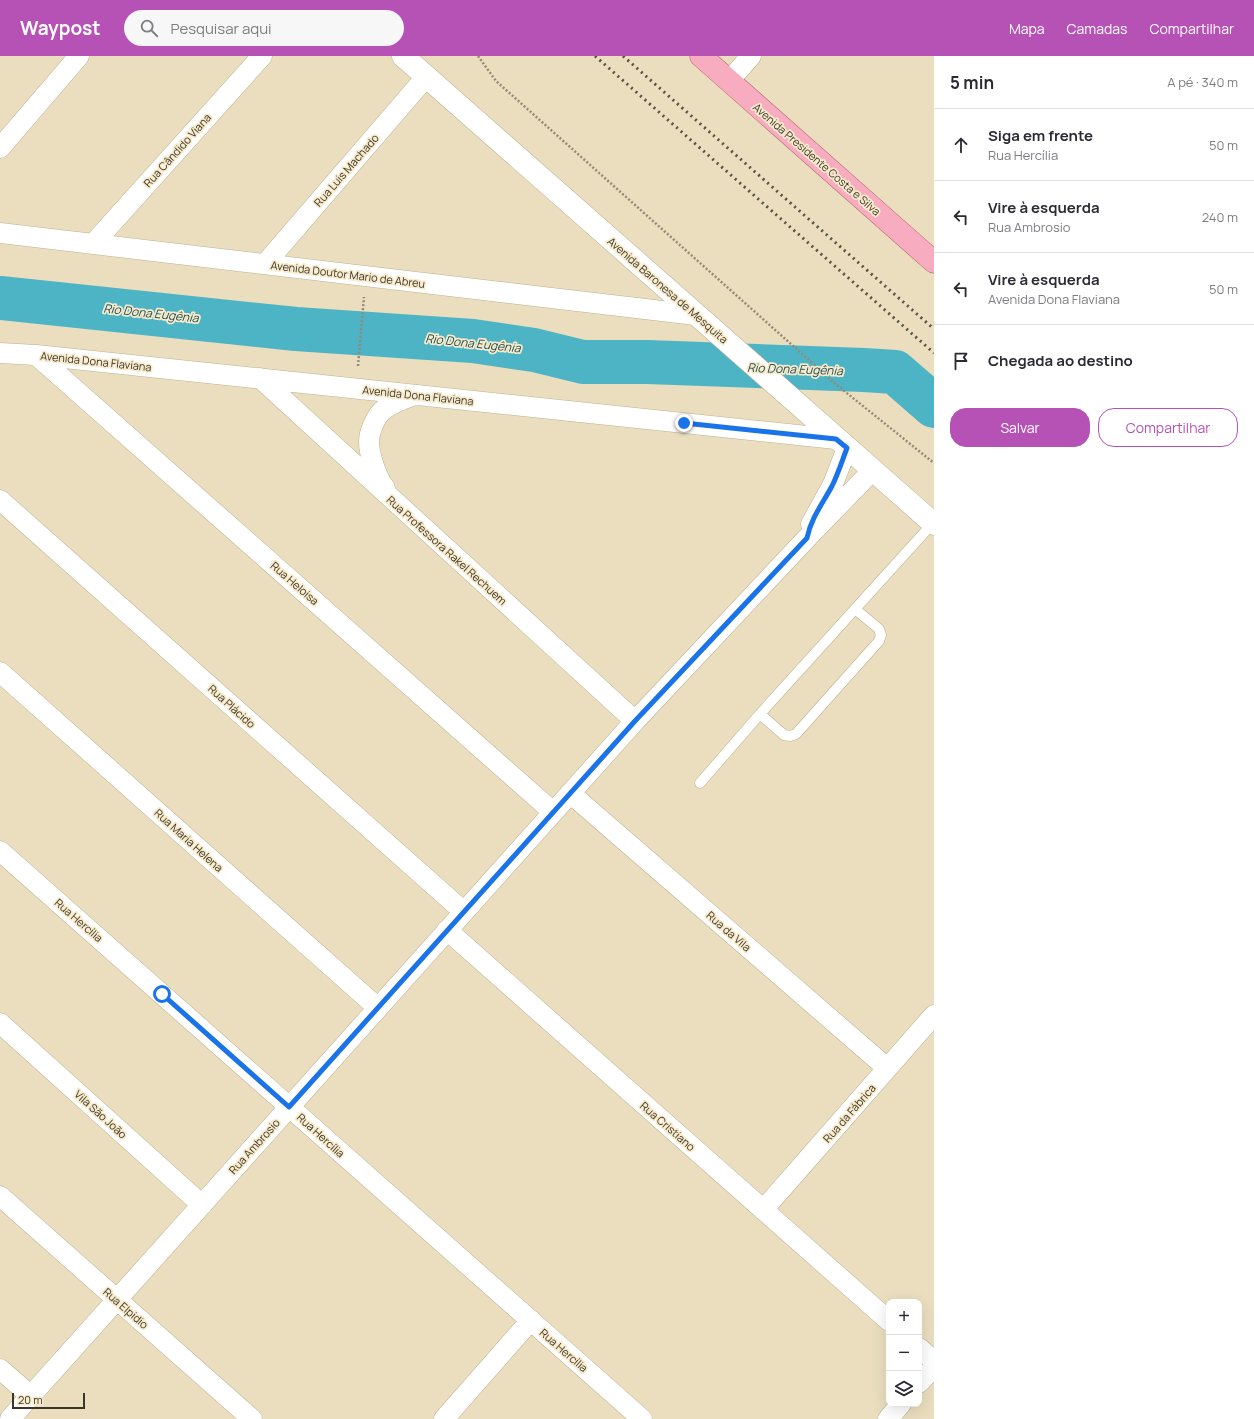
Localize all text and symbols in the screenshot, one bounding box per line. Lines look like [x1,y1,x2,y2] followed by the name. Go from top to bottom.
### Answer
[124,10,404,46] search box
[20,15,100,41] text: Waypost
[138,17,160,39] icon: search
[170,18,272,39] text: Pesquisar aqui
[1009,19,1045,38] text: Mapa
[1067,19,1127,38] text: Camadas
[1149,19,1234,38] text: Compartilhar
[950,71,994,94] text: 5 min
[1167,73,1238,91] text: A pé · 340 m
[750,99,884,219] street label: Avenida Presidente Costa e Silva
[140,110,214,190] street label: Rua Cândido Viana
[988,125,1093,146] text: Siga em frente
[310,130,382,209] street label: Rua Luis Machado
[950,134,972,156] icon: ahead
[1209,136,1238,154] text: 50 m
[988,146,1058,164] text: Rua Hercília
[988,197,1100,218] text: Vire à esquerda
[950,206,972,228] icon: left
[1202,208,1238,226] text: 240 m
[988,218,1070,236] text: Rua Ambrosio
[605,233,731,347] street label: Avenida Baronesa de Mesquita
[270,257,426,291] street label: Avenida Doutor Mario de Abreu
[988,269,1100,290] text: Vire à esquerda
[950,278,972,300] icon: left
[1209,280,1238,298] text: 50 m
[988,290,1120,308] text: Avenida Dona Flaviana
[103,300,201,327] water label: Rio Dona Eugênia
[425,330,523,357] water label: Rio Dona Eugênia
[40,348,152,374] street label: Avenida Dona Flaviana
[950,350,972,372] icon: arrive
[988,350,1133,371] text: Chegada ao destino
[747,359,844,379] water label: Rio Dona Eugênia
[362,382,474,408] street label: Avenida Dona Flaviana
[950,408,1090,447] button: Salvar
[1098,408,1238,447] button: Compartilhar
[675,414,693,432] route end
[384,492,510,608] street label: Rua Professora Rakel Rechuem
[268,558,322,608] street label: Rua Heloisa
[205,681,259,732] street label: Rua Plácido
[151,805,227,875] street label: Rua Maria Helena
[52,895,106,945] street label: Rua Hercília
[704,908,754,954] street label: Rua da Vila
[153,985,171,1003] route start
[819,1080,879,1146] street label: Rua da Fábrica
[72,1086,131,1142] street label: Vila São João
[637,1098,699,1154] street label: Rua Cristiano
[294,1110,348,1160] street label: Rua Hercília
[225,1115,283,1177] street label: Rua Ambrosio
[100,1284,152,1332] street label: Rua Elpidio
[886,1299,922,1407] map controls
[886,1299,922,1335] button: +
[537,1325,591,1375] street label: Rua Hercília
[886,1335,922,1371] button: −
[886,1371,922,1407] button: layers
[12,1391,85,1410] scale bar
[18,1392,43,1407] text: 20 m

